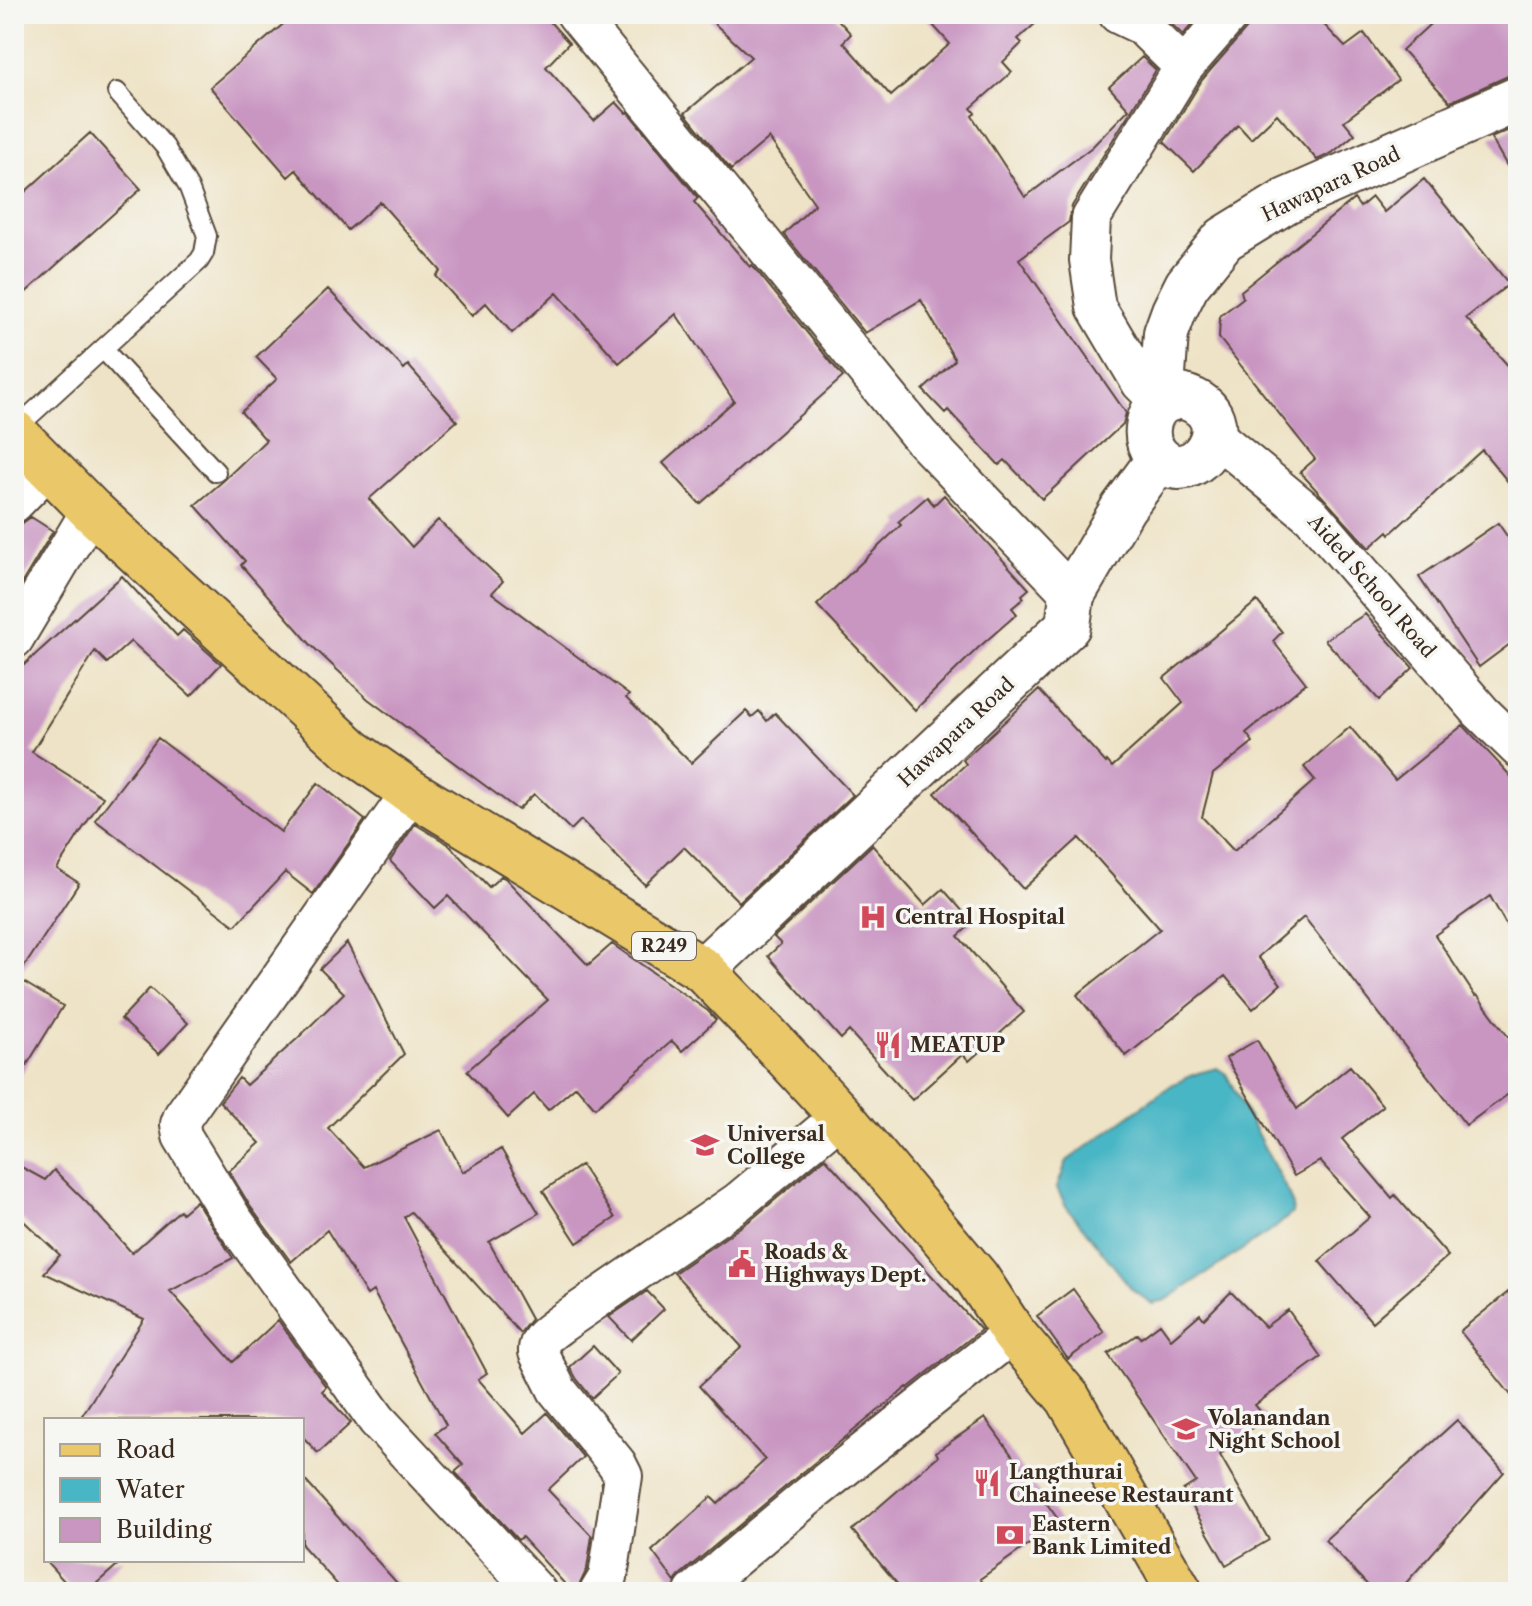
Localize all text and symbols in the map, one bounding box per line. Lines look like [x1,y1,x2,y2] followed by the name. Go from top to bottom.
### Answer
[1258,141,1404,227] street label: Hawapara Road
[1303,509,1441,663] street label: Aided School Road
[893,672,1019,792] street label: Hawapara Road
[858,902,888,932] hospital icon: Central Hospital
[895,905,1065,929] place label: Central Hospital
[632,932,696,960] road number: R249
[873,1030,903,1060] restaurant icon: MEATUP
[910,1033,1005,1057] place label: MEATUP
[727,1122,825,1169] place label: Universal College
[690,1130,720,1160] school or university icon: Universal College
[764,1240,927,1287] place label: Roads & Highways Dept.
[727,1249,757,1279] public building icon: Roads & Highways Dept.
[1207,1406,1341,1453] place label: Volanandan Night School
[1171,1414,1201,1444] school or university icon: Volanandan Night School
[44,1418,304,1562] legend
[116,1435,176,1464] text: Road
[1009,1460,1233,1507] place label: Langthurai Chaineese Restaurant
[972,1468,1002,1498] restaurant icon: Langthurai Chaineese Restaurant
[115,1475,185,1504] text: Water
[1032,1512,1172,1559] place label: Eastern Bank Limited
[116,1515,212,1544] text: Building
[995,1520,1025,1550] bank icon: Eastern Bank Limited

